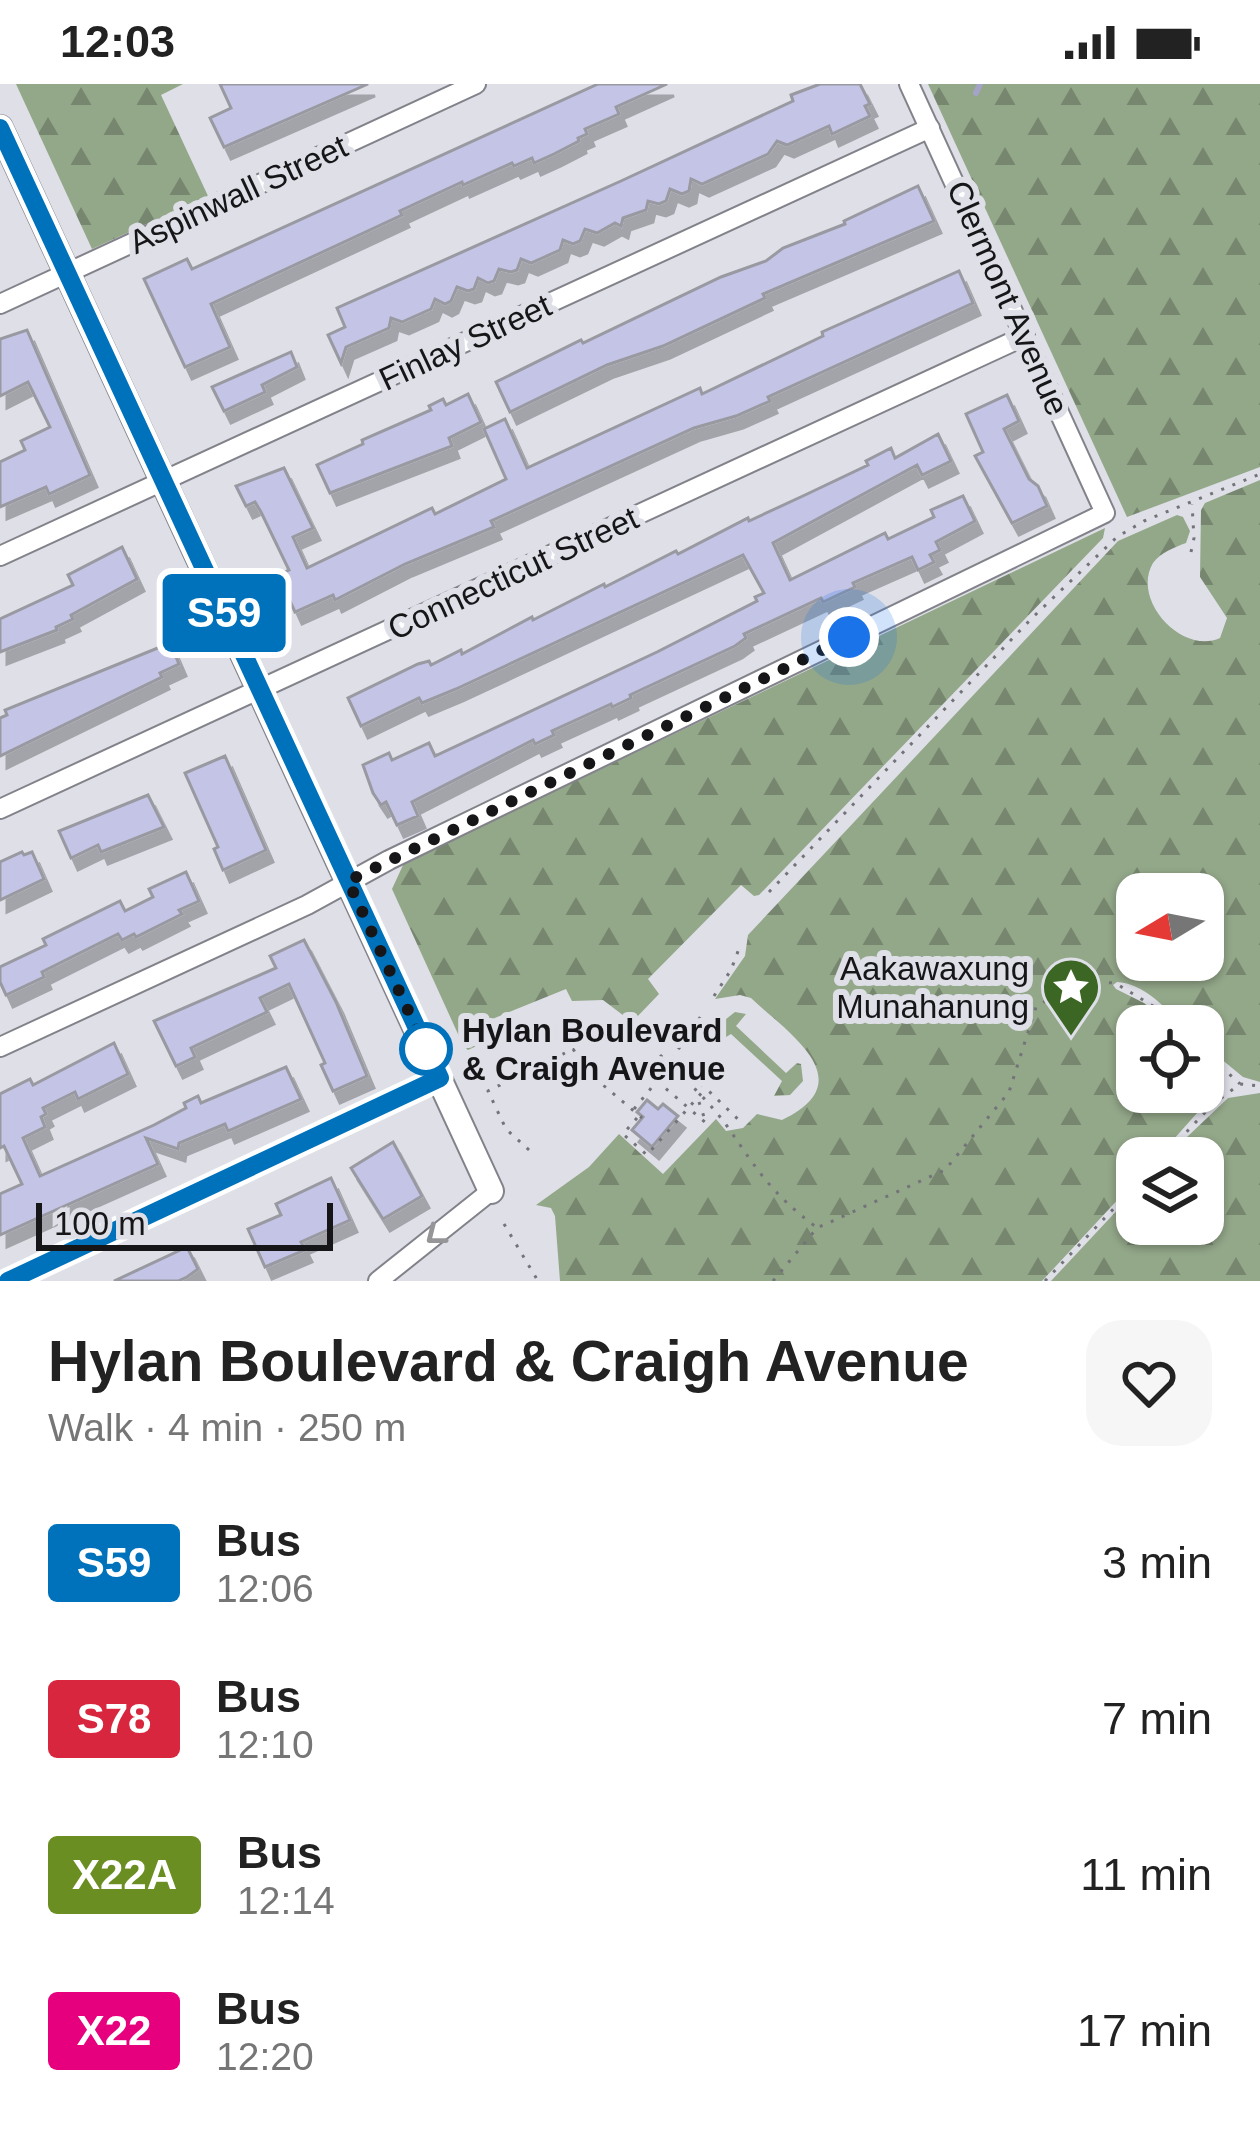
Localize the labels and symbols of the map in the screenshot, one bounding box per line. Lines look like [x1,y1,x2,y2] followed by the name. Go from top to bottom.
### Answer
[123,127,353,261] street label: Aspinwall Street
[940,175,1076,421] street label: Clermont Avenue
[373,286,557,398] street label: Finlay Street
[382,499,644,647] street label: Connecticut Street
[155,574,293,652] line badge: S59
[819,607,879,667] your location
[1116,873,1224,981] north arrow
[836,950,1029,1025] place label: Aakawaxung Munahanung
[1040,956,1102,1038] place icon: Aakawaxung Munahanung
[462,1012,725,1087] place label: Hylan Boulevard & Craigh Avenue
[401,1024,451,1074] marker: Hylan Boulevard & Craigh Avenue
[36,1197,333,1250] scale bar
[426,1222,448,1244] one-way arrow

